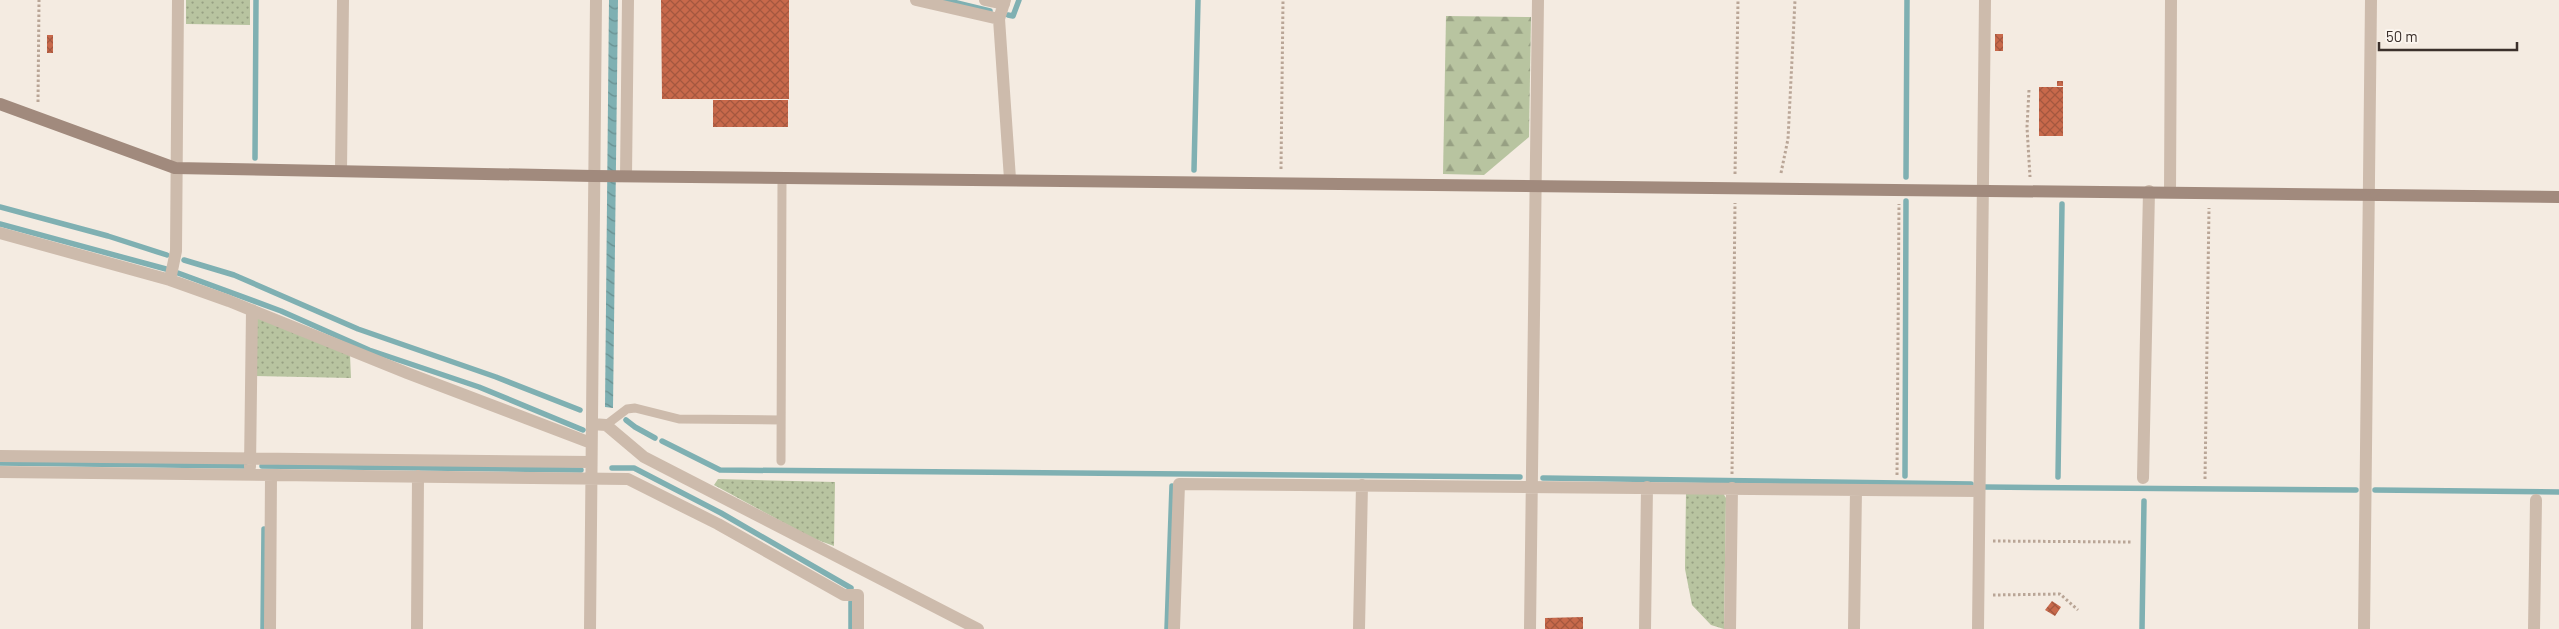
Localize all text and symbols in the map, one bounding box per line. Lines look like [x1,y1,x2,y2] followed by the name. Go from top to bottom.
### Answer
[2379,20,2516,52] scale bar
[2386,27,2418,45] text: 50 m

